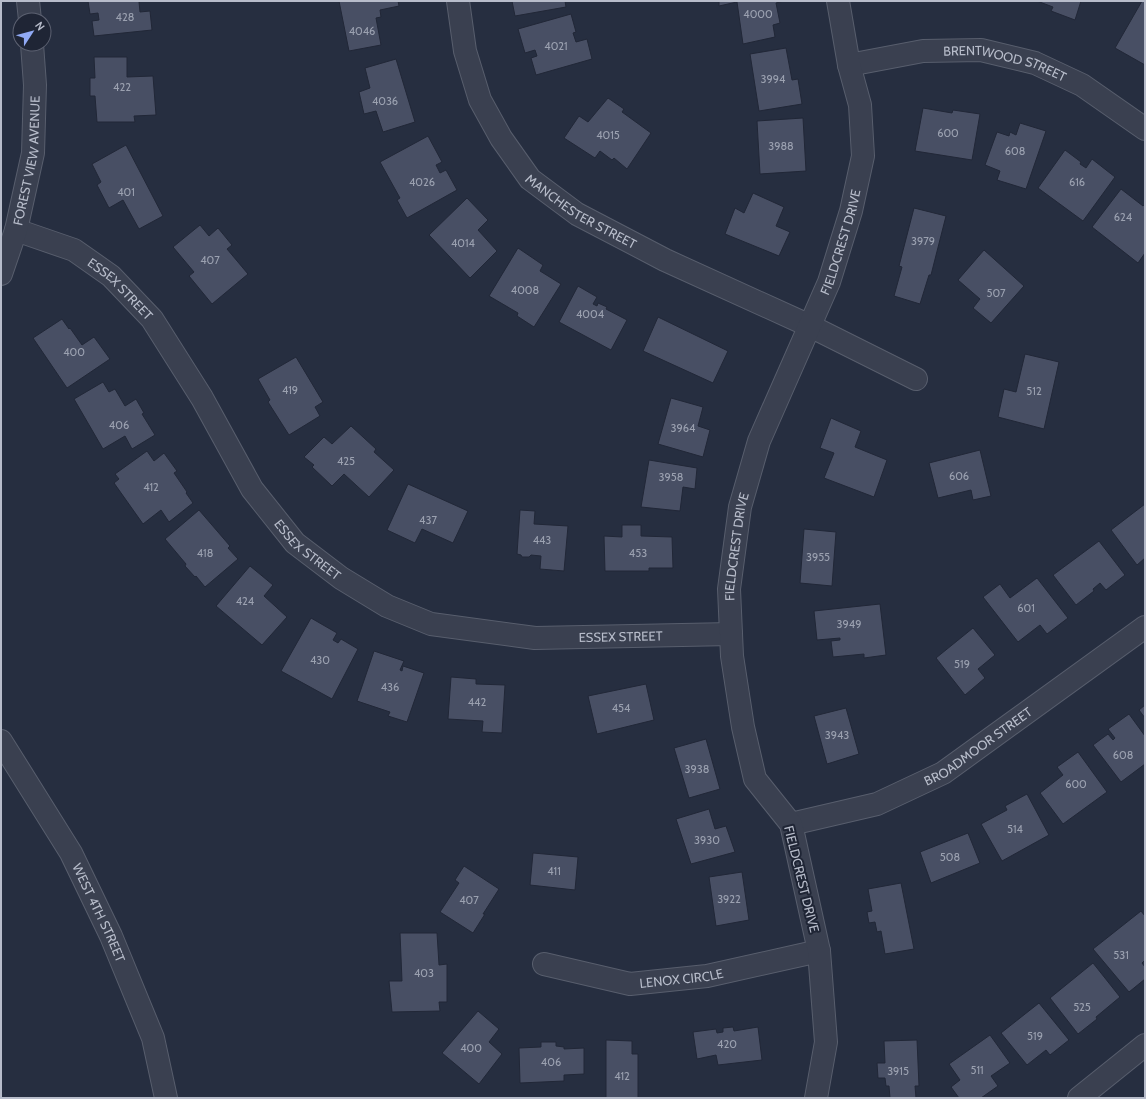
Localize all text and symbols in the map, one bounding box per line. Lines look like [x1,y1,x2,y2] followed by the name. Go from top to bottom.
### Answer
[743,7,773,21] house number: 4000
[116,10,134,24] house number: 428
[12,12,52,52] north arrow
[32,19,48,33] text: N
[349,24,375,38] house number: 4046
[544,39,568,53] house number: 4021
[943,42,1069,85] street label: BRENTWOOD STREET
[761,72,786,86] house number: 3994
[113,80,131,94] house number: 422
[372,94,398,108] house number: 4036
[9,96,43,227] street label: FOREST VIEW AVENUE
[937,126,959,140] house number: 600
[596,128,620,142] house number: 4015
[768,139,794,153] house number: 3988
[1005,144,1025,158] house number: 608
[522,170,639,252] street label: MANCHESTER STREET
[409,175,435,189] house number: 4026
[1069,175,1085,189] house number: 616
[117,185,135,199] house number: 401
[816,188,864,297] street label: FIELDCREST DRIVE
[1114,210,1133,224] house number: 624
[911,234,935,248] house number: 3979
[451,236,476,250] house number: 4014
[200,253,220,267] house number: 407
[85,254,156,323] street label: ESSEX STREET
[511,283,539,297] house number: 4008
[986,286,1006,300] house number: 507
[576,307,605,321] house number: 4004
[63,345,85,359] house number: 400
[282,383,298,397] house number: 419
[1026,384,1042,398] house number: 512
[109,418,129,432] house number: 406
[671,421,696,435] house number: 3964
[337,454,355,468] house number: 425
[949,469,969,483] house number: 606
[659,470,683,484] house number: 3958
[143,480,159,494] house number: 412
[721,490,752,601] street label: FIELDCREST DRIVE
[419,513,437,527] house number: 437
[271,516,344,583] street label: ESSEX STREET
[533,533,551,547] house number: 443
[197,546,213,560] house number: 418
[629,546,647,560] house number: 453
[806,550,830,564] house number: 3955
[236,594,255,608] house number: 424
[1017,601,1035,615] house number: 601
[837,617,861,631] house number: 3949
[578,627,663,645] street label: ESSEX STREET
[310,653,330,667] house number: 430
[954,657,970,671] house number: 519
[381,680,399,694] house number: 436
[468,695,486,709] house number: 442
[612,701,631,715] house number: 454
[921,703,1035,789] street label: BROADMOOR STREET
[825,728,849,742] house number: 3943
[1113,748,1133,762] house number: 608
[685,762,709,776] house number: 3938
[1065,777,1087,791] house number: 600
[1007,822,1024,836] house number: 514
[781,824,823,934] street label: FIELDCREST DRIVE
[694,833,720,847] house number: 3930
[940,850,960,864] house number: 508
[69,861,129,964] street label: WEST 4TH STREET
[547,864,561,878] house number: 411
[717,892,741,906] house number: 3922
[459,893,479,907] house number: 407
[1113,948,1129,962] house number: 531
[639,965,725,991] street label: LENOX CIRCLE
[414,966,434,980] house number: 403
[1073,1000,1091,1014] house number: 525
[1027,1029,1043,1043] house number: 519
[717,1037,737,1051] house number: 420
[460,1041,482,1055] house number: 400
[541,1055,561,1069] house number: 406
[970,1063,984,1077] house number: 511
[887,1064,909,1078] house number: 3915
[614,1069,630,1083] house number: 412

